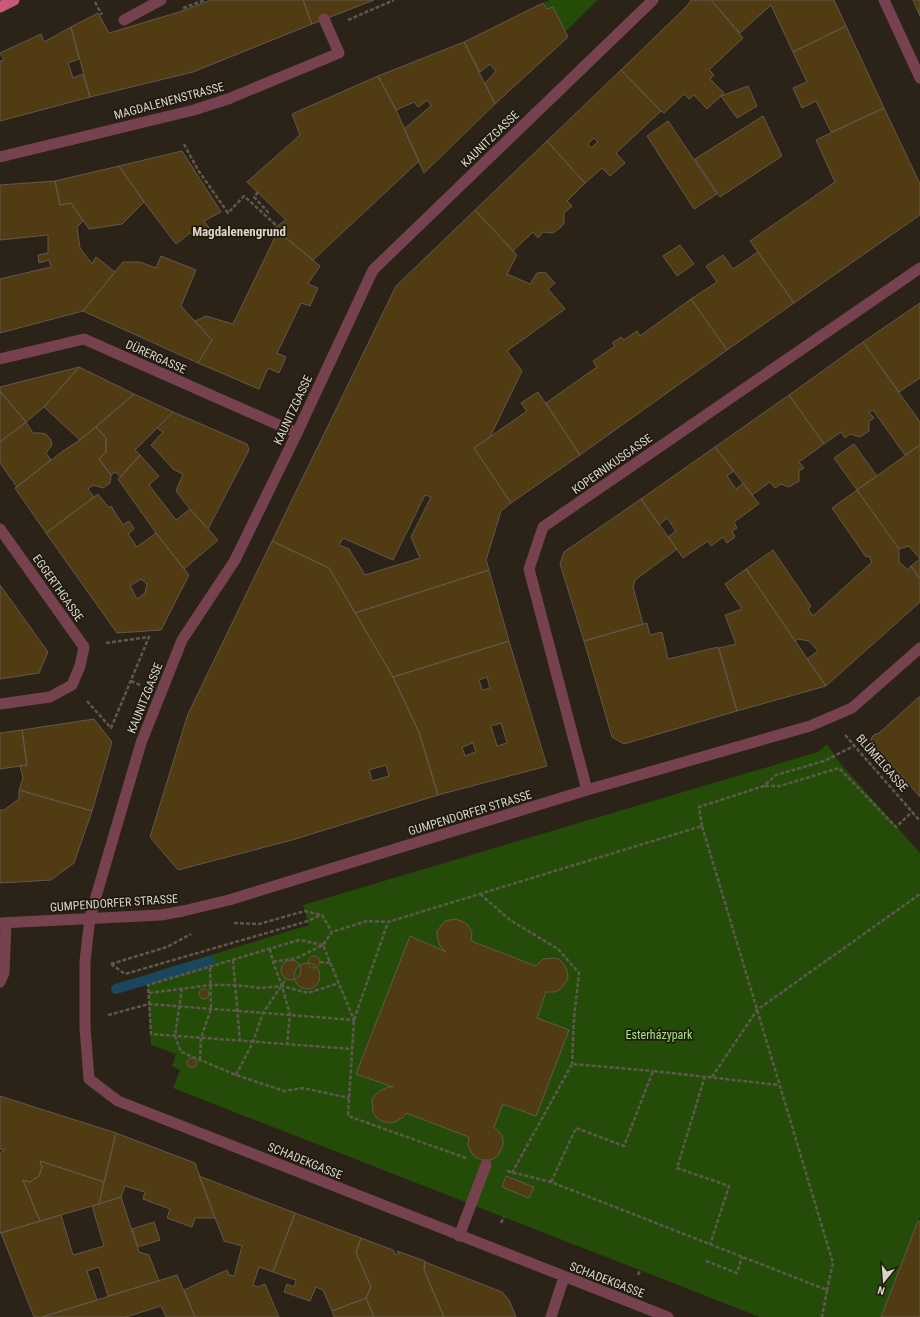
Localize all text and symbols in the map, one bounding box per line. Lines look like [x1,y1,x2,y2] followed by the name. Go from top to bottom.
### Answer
[112,80,226,122] street label: MAGDALENENSTRASSE
[458,108,522,170] street label: KAUNITZGASSE
[192,224,286,239] district label: Magdalenengrund
[124,337,189,377] street label: DÜRERGASSE
[271,373,315,447] street label: KAUNITZGASSE
[569,431,655,497] street label: KOPERNIKUSGASSE
[30,552,86,624] street label: EGGERTHGASSE
[124,661,166,735] street label: KAUNITZGASSE
[853,731,911,795] street label: BLÜMELGASSE
[407,788,533,838] street label: GUMPENDORFER STRASSE
[49,892,179,914] street label: GUMPENDORFER STRASSE
[626,1028,693,1042] park label: Esterházypark
[266,1140,344,1182] street label: SCHADEKGASSE
[568,1259,646,1301] street label: SCHADEKGASSE
[864,1261,904,1301] north arrow
[876,1283,886,1297] text: N

